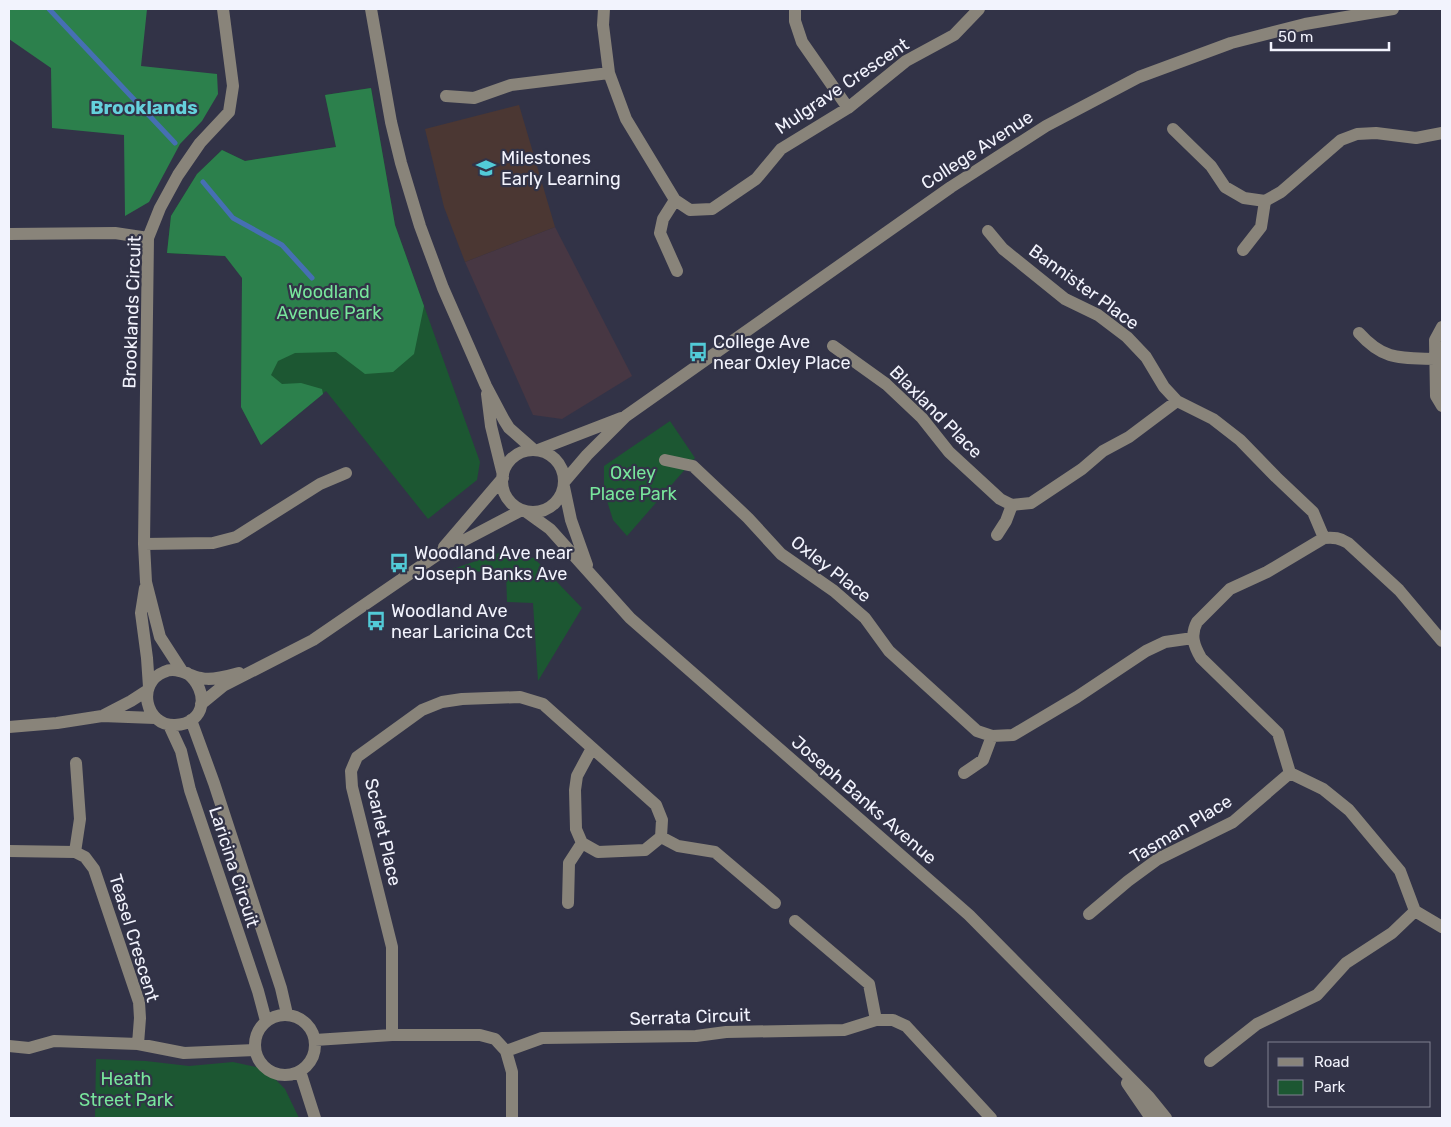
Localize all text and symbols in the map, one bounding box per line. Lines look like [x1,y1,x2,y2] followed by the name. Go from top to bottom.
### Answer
[1271,20,1388,52] scale bar
[1278,28,1313,46] text: 50 m
[771,33,913,139] street label: Mulgrave Crescent
[90,96,198,119] district label: Brooklands
[917,106,1037,194] street label: College Avenue
[501,147,621,190] place label: Milestones Early Learning
[475,157,497,179] school or university icon: Milestones Early Learning
[118,235,146,389] street label: Brooklands Circuit
[1024,240,1144,334] street label: Bannister Place
[277,281,382,324] park label: Woodland Avenue Park
[713,331,850,374] place label: College Ave near Oxley Place
[687,341,709,363] bus stop icon: College Ave near Oxley Place
[885,361,987,463] street label: Blaxland Place
[589,462,678,505] park label: Oxley Place Park
[787,531,875,607] street label: Oxley Place
[414,542,573,585] place label: Woodland Ave near Joseph Banks Ave
[388,552,410,574] bus stop icon: Woodland Ave near Joseph Banks Ave
[391,600,533,643] place label: Woodland Ave near Laricina Cct
[365,610,387,632] bus stop icon: Woodland Ave near Laricina Cct
[787,731,941,869] street label: Joseph Banks Avenue
[360,776,406,888] street label: Scarlet Place
[1126,790,1236,868] street label: Tasman Place
[204,804,264,930] street label: Laricina Circuit
[104,871,164,1005] street label: Teasel Crescent
[629,1004,751,1030] street label: Serrata Circuit
[1268,1042,1431,1107] legend
[1314,1053,1350,1071] text: Road
[79,1068,174,1111] park label: Heath Street Park
[1314,1078,1345,1096] text: Park

